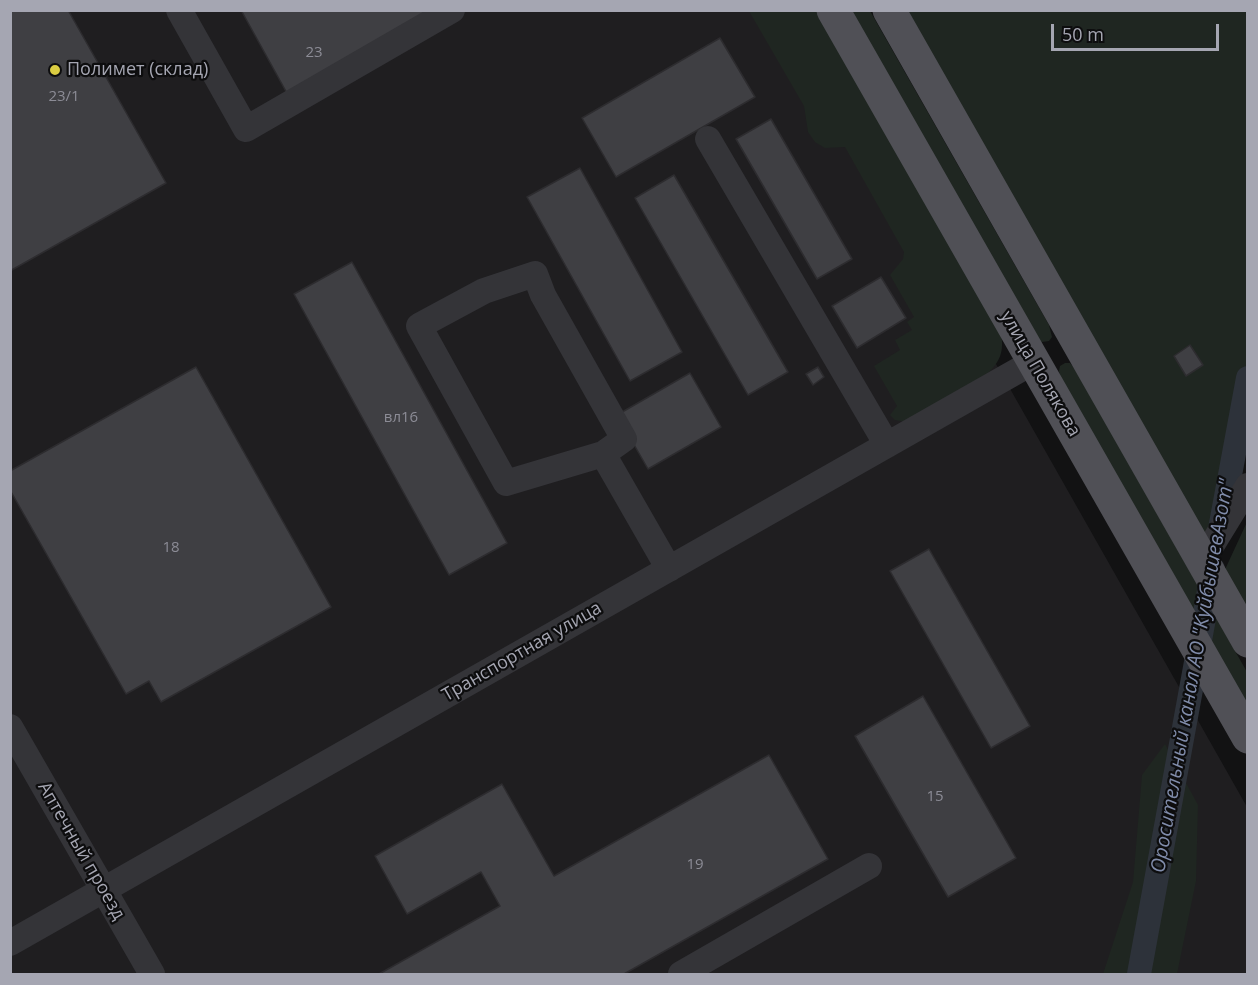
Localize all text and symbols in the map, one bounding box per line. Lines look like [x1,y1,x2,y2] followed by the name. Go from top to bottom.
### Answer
[1054,12,1222,50] scale bar
[1062,22,1104,46] text: 50 m
[305,44,323,62] house number: 23
[67,59,208,81] place label: Полимет (склад)
[48,63,62,77] marker: Полимет (склад)
[48,88,80,106] house number: 23/1
[995,307,1085,441] street label: улица Полякова
[384,409,418,427] house number: вл16
[1146,477,1240,875] water label: Оросительный канал АО "КуйбышевАзот"
[162,539,180,557] house number: 18
[438,598,606,706] street label: Транспортная улица
[33,778,129,924] street label: Аптечный проезд
[926,788,944,806] house number: 15
[686,856,704,874] house number: 19

